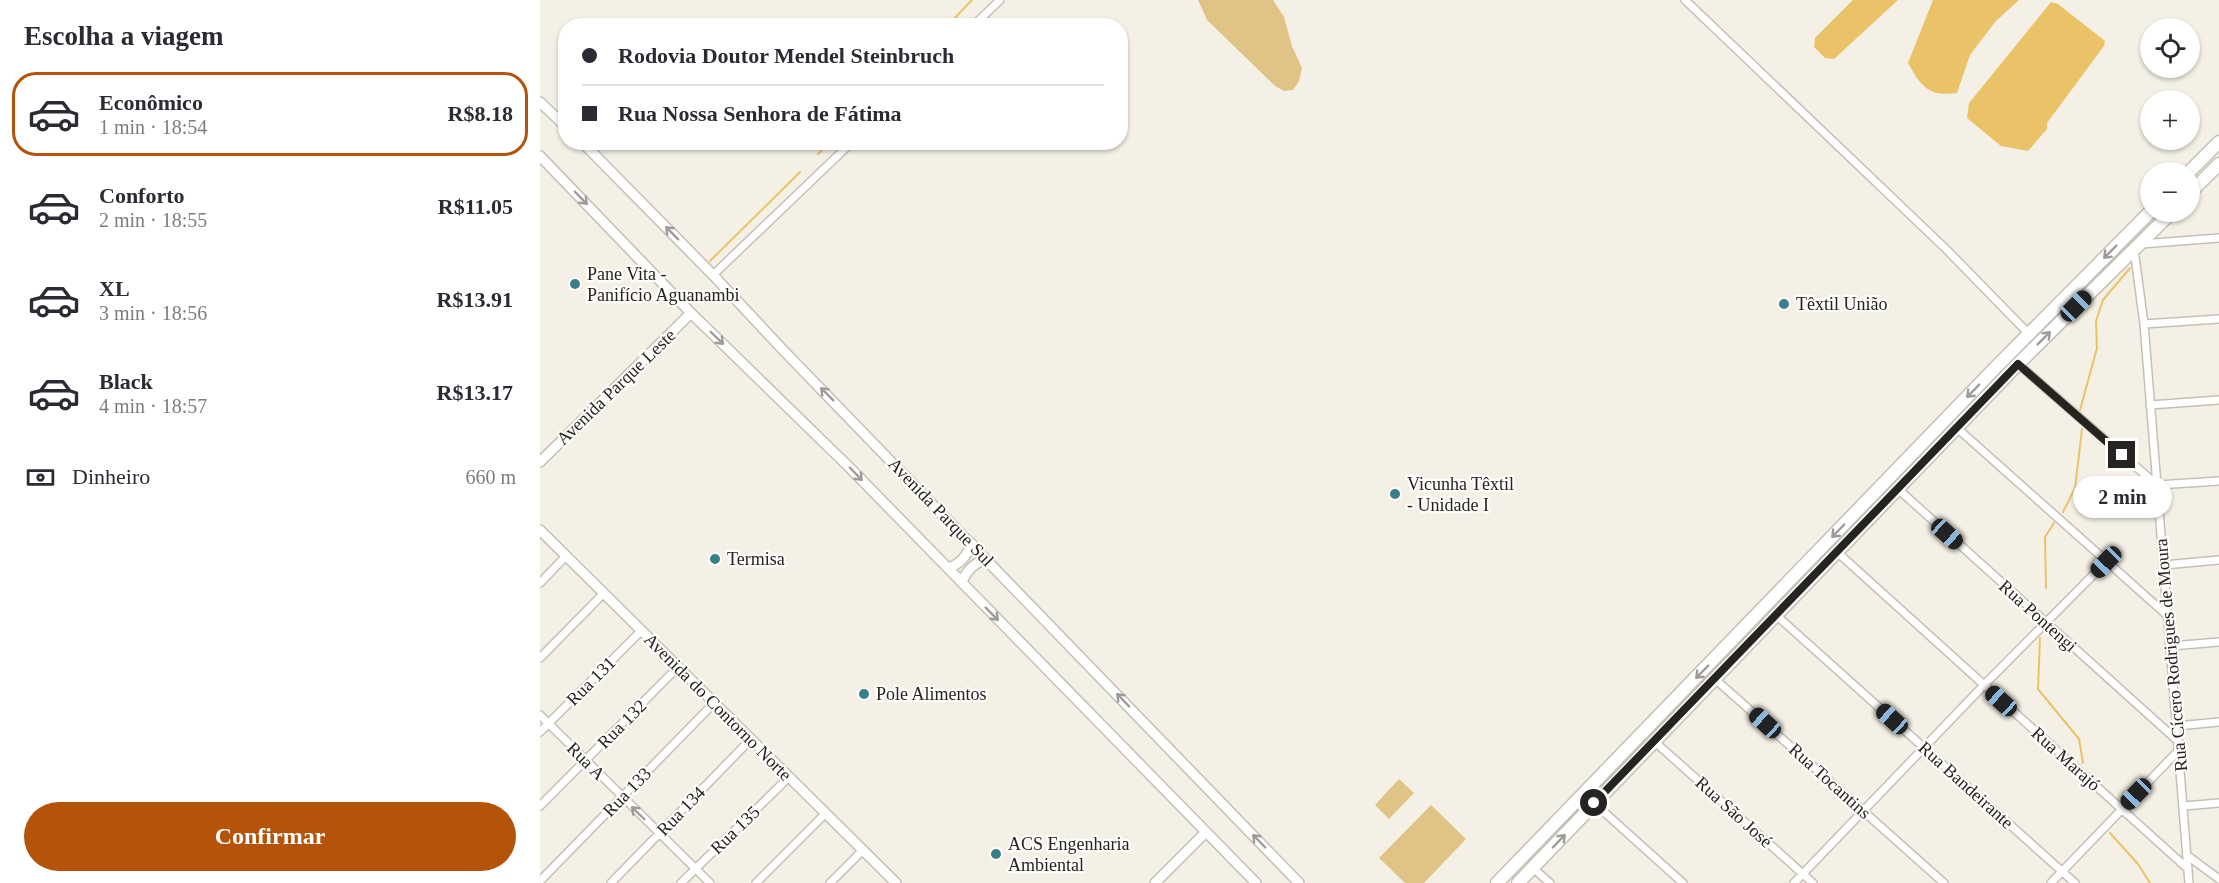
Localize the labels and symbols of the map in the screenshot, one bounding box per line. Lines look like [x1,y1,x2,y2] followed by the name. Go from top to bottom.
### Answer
[573,191,588,206] one-way arrow
[665,226,680,241] one-way arrow
[2102,245,2117,260] one-way arrow
[587,264,739,305] place label: Pane Vita - Panifício Aguanambi
[568,277,582,291] marker: Pane Vita - Panifício Aguanambi
[2057,287,2095,325] car
[1796,294,1887,314] place label: Têxtil União
[1777,297,1791,311] marker: Têxtil União
[552,325,680,449] street label: Avenida Parque Leste
[710,330,724,345] one-way arrow
[2037,331,2052,345] one-way arrow
[1966,383,1980,398] one-way arrow
[819,387,834,402] one-way arrow
[2108,441,2135,468] route end
[884,454,998,570] street label: Avenida Parque Sul
[849,467,863,482] one-way arrow
[1407,474,1514,515] place label: Vicunha Têxtil - Unidade I
[2072,476,2172,518] callout: 2 min
[1388,487,1402,501] marker: Vicunha Têxtil - Unidade I
[1928,515,1966,553] car
[1830,524,1845,539] one-way arrow
[2151,538,2191,772] street label: Rua Cícero Rodrigues de Moura
[2087,543,2125,581] car
[727,549,785,569] place label: Termisa
[708,552,722,566] marker: Termisa
[1995,576,2081,656] street label: Rua Pontengi
[985,606,1000,621] one-way arrow
[640,629,796,785] street label: Avenida do Contorno Norte
[563,653,619,709] street label: Rua 131
[1695,664,1709,679] one-way arrow
[1982,682,2020,720] car
[876,684,987,704] place label: Pole Alimentos
[857,687,871,701] marker: Pole Alimentos
[1116,693,1131,708] one-way arrow
[594,696,650,752] street label: Rua 132
[1873,700,1911,738] car
[1746,704,1784,742] car
[2028,723,2104,795] street label: Rua Marajó
[1915,737,2017,833] street label: Rua Bandeirante
[563,738,609,784] street label: Rua A
[1785,739,1875,823] street label: Rua Tocantins
[599,763,655,821] street label: Rua 133
[1692,772,1776,852] street label: Rua São José
[2117,775,2155,813] car
[653,782,709,840] street label: Rua 134
[1580,789,1607,816] route start
[706,802,764,858] street label: Rua 135
[631,805,646,820] one-way arrow
[1251,833,1266,848] one-way arrow
[1551,833,1566,848] one-way arrow
[1008,834,1129,875] place label: ACS Engenharia Ambiental
[989,847,1003,861] marker: ACS Engenharia Ambiental

